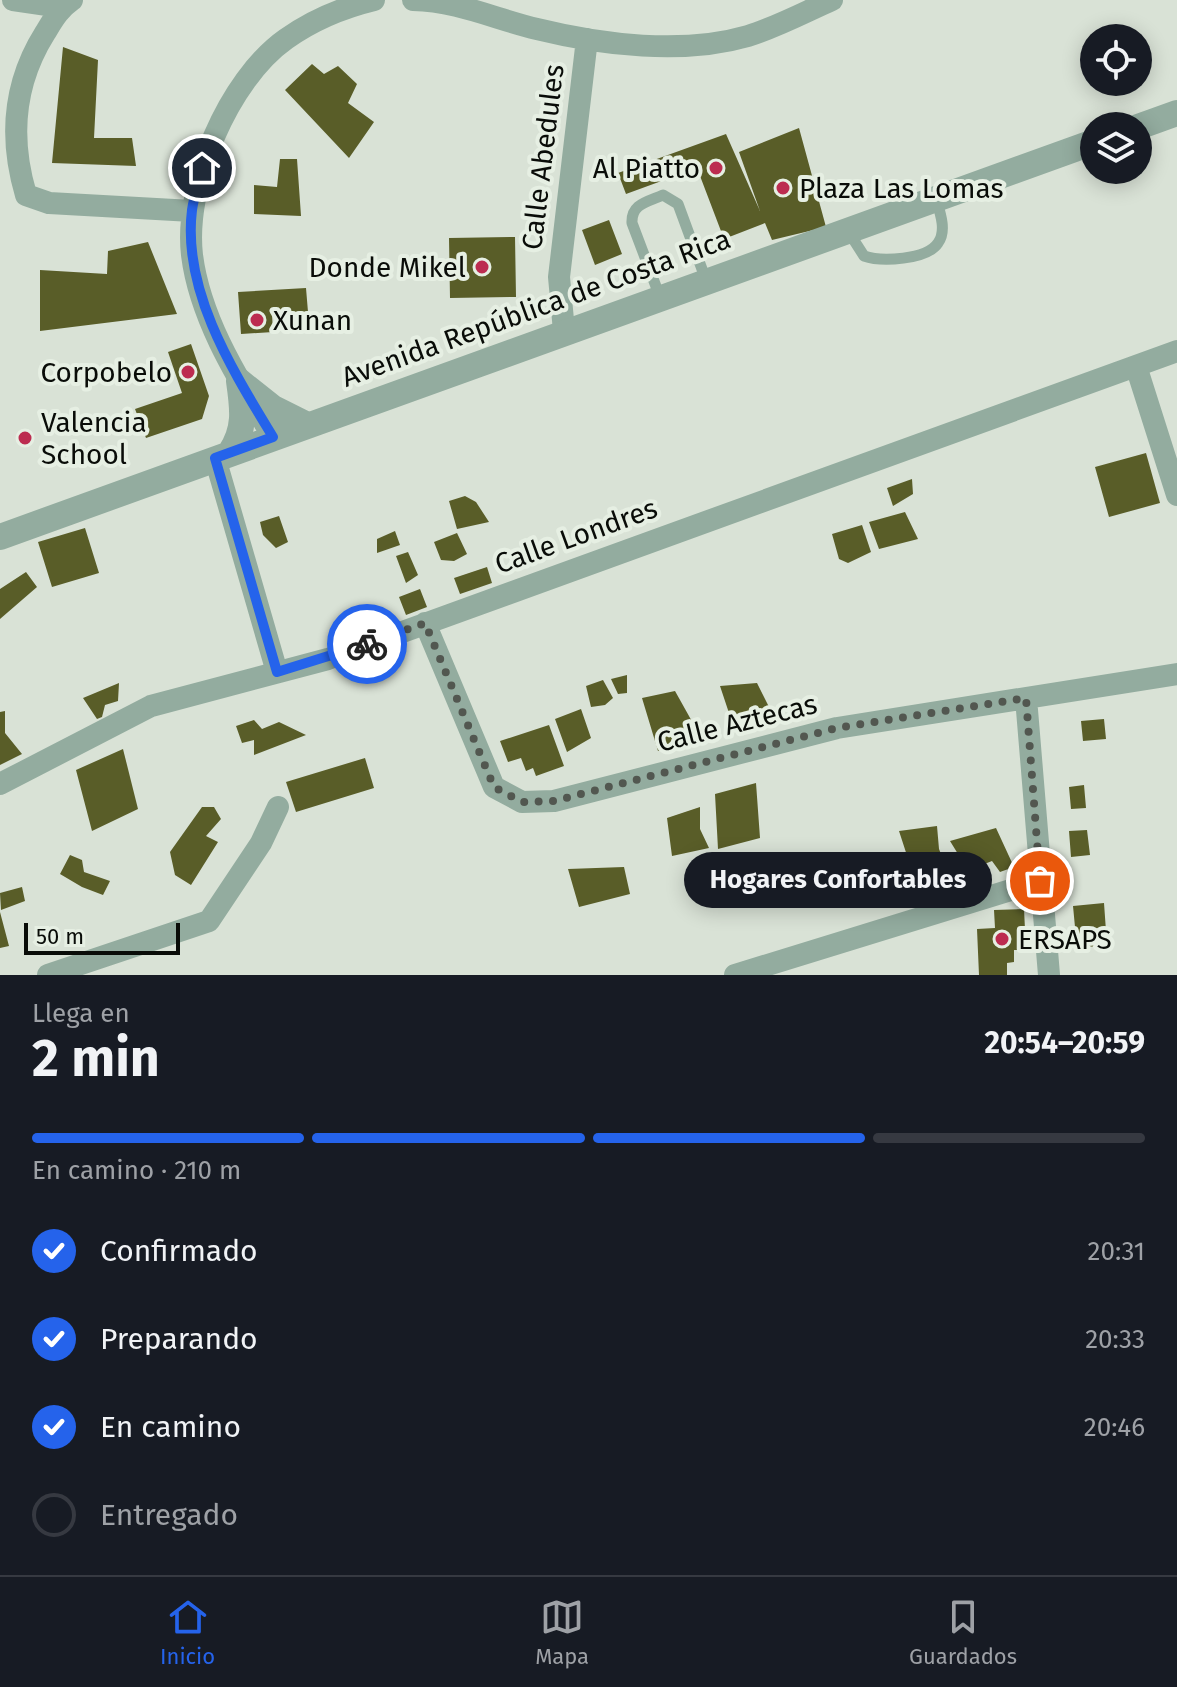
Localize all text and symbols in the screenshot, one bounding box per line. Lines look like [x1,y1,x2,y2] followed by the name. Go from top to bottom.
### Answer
[1080,24,1152,184] map controls
[1080,24,1152,96] button: locate
[515,62,571,252] street label: Calle Abedules
[1080,112,1152,184] button: layers
[168,134,236,202] pin
[180,146,224,190] icon: home
[593,152,700,185] place label: Al Piatto
[707,159,725,177] marker: Al Piatto
[799,172,1004,205] place label: Plaza Las Lomas
[774,179,792,197] marker: Plaza Las Lomas
[337,222,735,394] street label: Avenida República de Costa Rica
[309,251,466,284] place label: Donde Mikel
[473,258,491,276] marker: Donde Mikel
[273,304,352,337] place label: Xunan
[248,311,266,329] marker: Xunan
[40,356,172,389] place label: Corpobelo
[179,363,197,381] marker: Corpobelo
[41,406,147,471] place label: Valencia School
[16,429,34,447] marker: Valencia School
[490,491,662,581] street label: Calle Londres
[327,604,407,684] courier
[345,622,389,666] icon: bike
[654,687,820,759] street label: Calle Aztecas
[1006,847,1074,915] pin
[684,853,992,909] callout: Hogares Confortables
[1018,859,1062,903] icon: bag
[710,864,966,895] text: Hogares Confortables
[24,919,180,955] scale bar
[36,923,84,950] text: 50 m
[1018,923,1112,956] place label: ERSAPS
[993,930,1011,948] marker: ERSAPS
[32,998,130,1029] text: Llega en
[984,1025,1145,1061] text: 20:54–20:59
[32,1027,160,1090] text: 2 min
[32,1155,241,1186] text: En camino · 210 m
[32,1229,76,1273] icon: check
[100,1233,258,1269] text: Confirmado
[1088,1236,1145,1267] text: 20:31
[32,1317,76,1361] icon: check
[100,1321,258,1357] text: Preparando
[1085,1324,1145,1355] text: 20:33
[32,1405,76,1449] icon: check
[100,1409,241,1445] text: En camino
[1084,1412,1145,1443] text: 20:46
[100,1497,238,1533] text: Entregado
[160,1595,215,1670] tab: Inicio
[535,1595,589,1670] tab: Mapa
[909,1595,1017,1670] tab: Guardados

